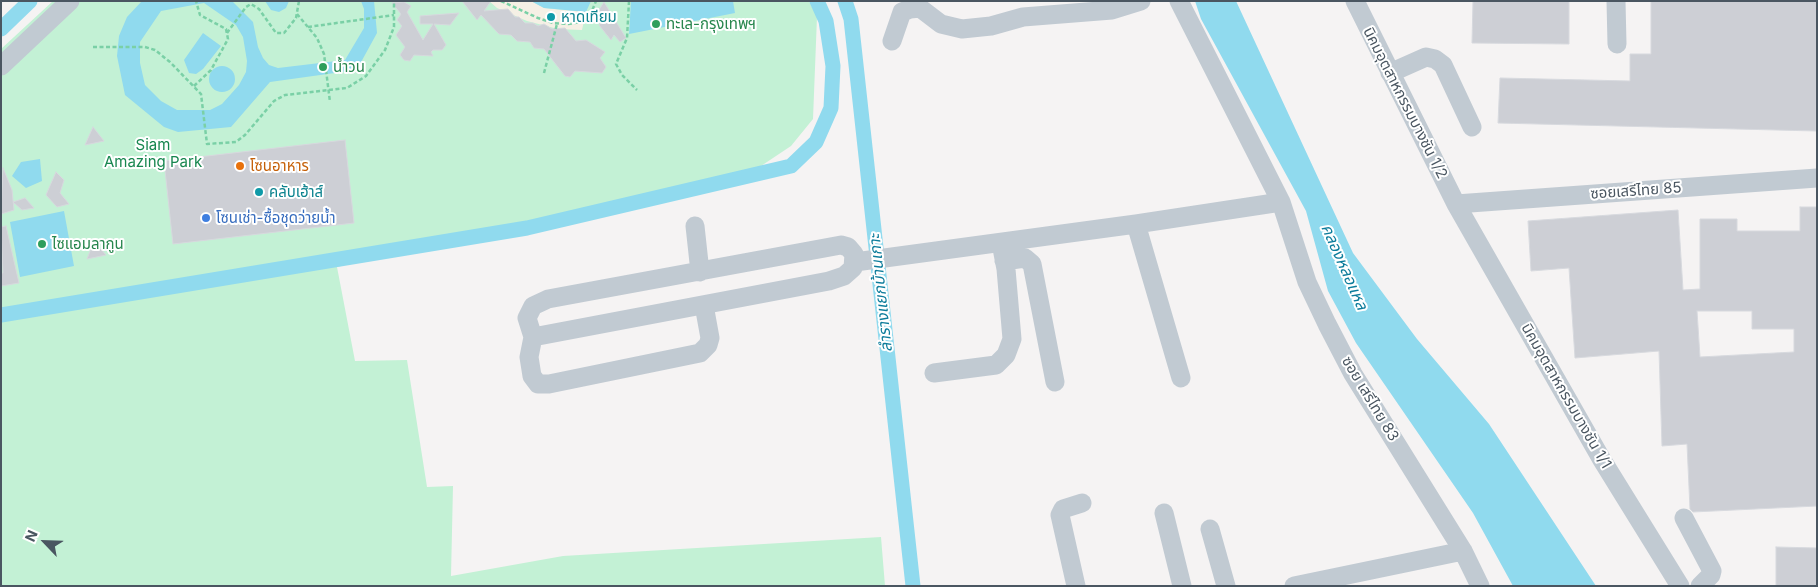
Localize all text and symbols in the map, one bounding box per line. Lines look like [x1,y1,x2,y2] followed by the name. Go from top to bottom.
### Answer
[561,8,617,26] place label: หาดเทียม
[545,11,557,23] marker: หาดเทียม
[666,15,756,33] place label: ทะเล-กรุงเทพฯ
[650,18,662,30] marker: ทะเล-กรุงเทพฯ
[1359,24,1451,182] street label: นิคมอุตสาหกรรมบางชัน 1/2
[333,58,365,76] place label: น้ำวน
[317,61,329,73] marker: น้ำวน
[104,136,202,171] park label: Siam Amazing Park
[250,157,309,175] place label: โซนอาหาร
[234,160,246,172] marker: โซนอาหาร
[1590,179,1682,203] street label: ซอยเสรีไทย 85
[269,183,323,201] place label: คลับเฮ้าส์
[253,186,265,198] marker: คลับเฮ้าส์
[216,209,336,227] place label: โซนเช่า-ซื้อชุดว่ายน้ำ
[200,212,212,224] marker: โซนเช่า-ซื้อชุดว่ายน้ำ
[1317,221,1371,313] water label: คลองหลอแหล
[865,233,897,353] water label: ลำรางแยกบ้านเกาะ
[52,235,124,253] place label: ไซแอมลากูน
[36,238,48,250] marker: ไซแอมลากูน
[1517,320,1615,472] street label: นิคมอุตสาหกรรมบางชัน 1/1
[1338,353,1402,445] street label: ซอย เสรีไทย 83
[20,517,70,567] north arrow
[21,527,41,544] text: N

